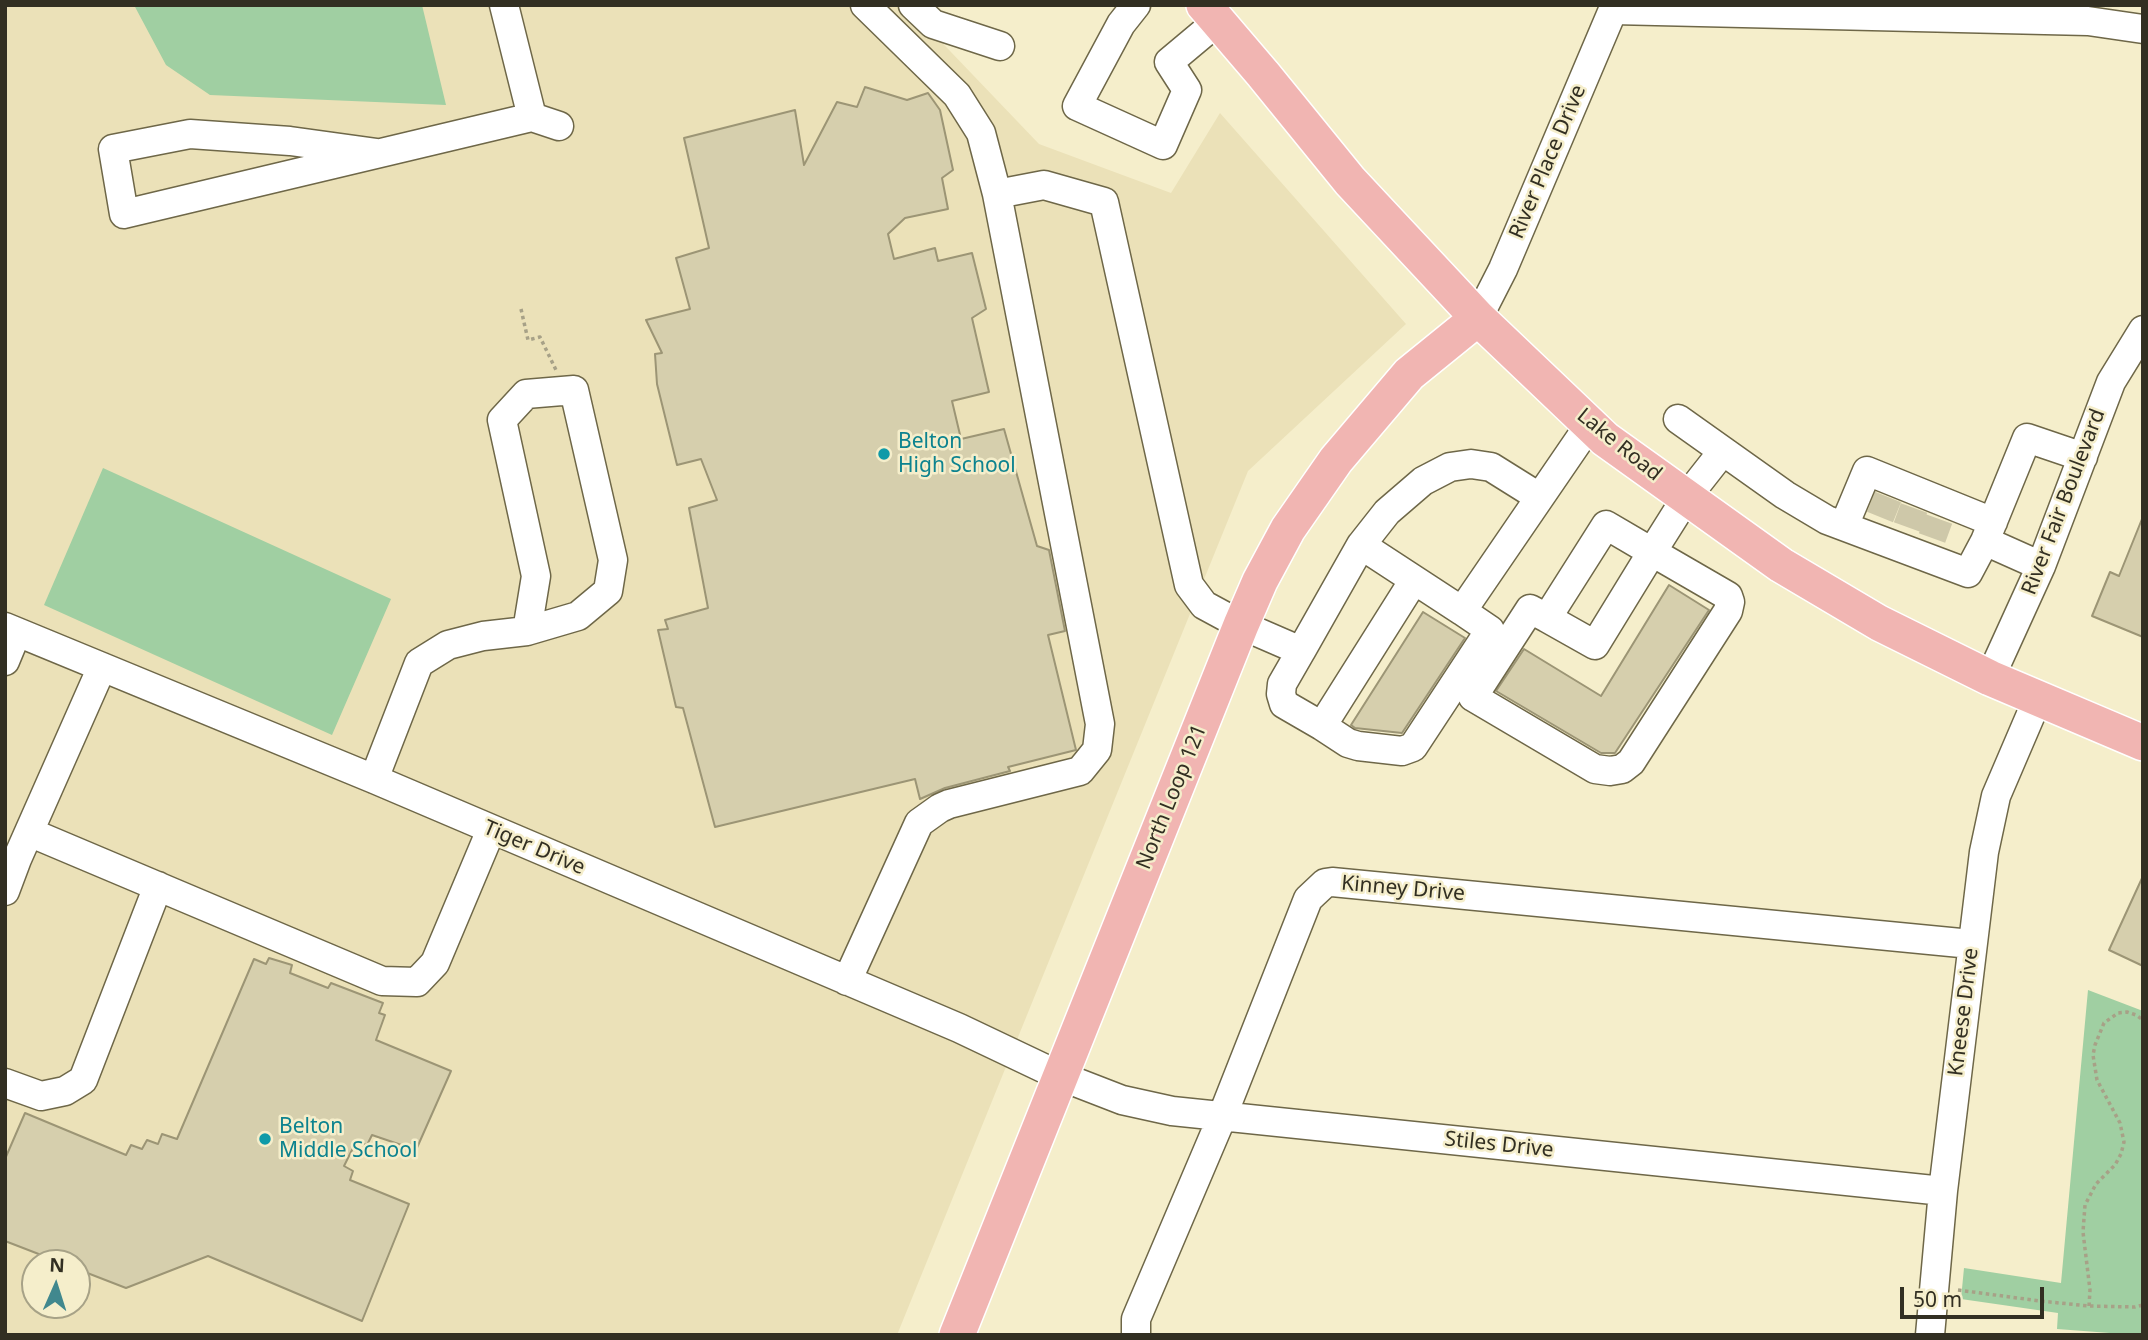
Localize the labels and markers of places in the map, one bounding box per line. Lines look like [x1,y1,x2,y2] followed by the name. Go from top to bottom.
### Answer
[898,429,1016,479] place label: Belton High School
[876,446,892,462] marker: Belton High School
[279,1114,417,1164] place label: Belton Middle School
[257,1131,273,1147] marker: Belton Middle School

